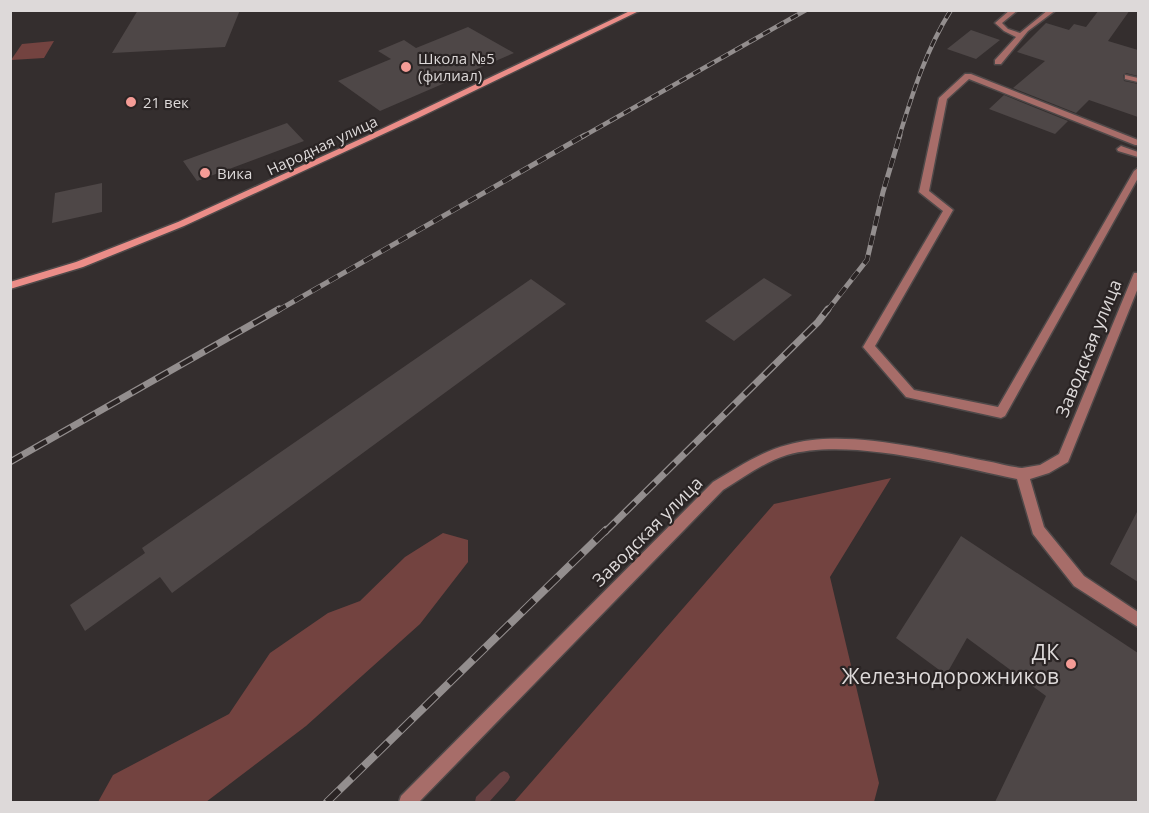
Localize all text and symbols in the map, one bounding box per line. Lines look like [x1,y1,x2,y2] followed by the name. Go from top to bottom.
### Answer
[418,48,495,85] place label: Школа №5 (филиал)
[399,60,413,74] marker: Школа №5 (филиал)
[143,92,189,112] place label: 21 век
[124,95,138,109] marker: 21 век
[264,111,380,179] street label: Народная улица
[217,163,252,183] place label: Вика
[198,166,212,180] marker: Вика
[1049,276,1127,420] street label: Заводская улица
[587,471,707,591] street label: Заводская улица
[842,638,1059,690] place label: ДК Железнодорожников
[1064,657,1078,671] marker: ДК Железнодорожников

